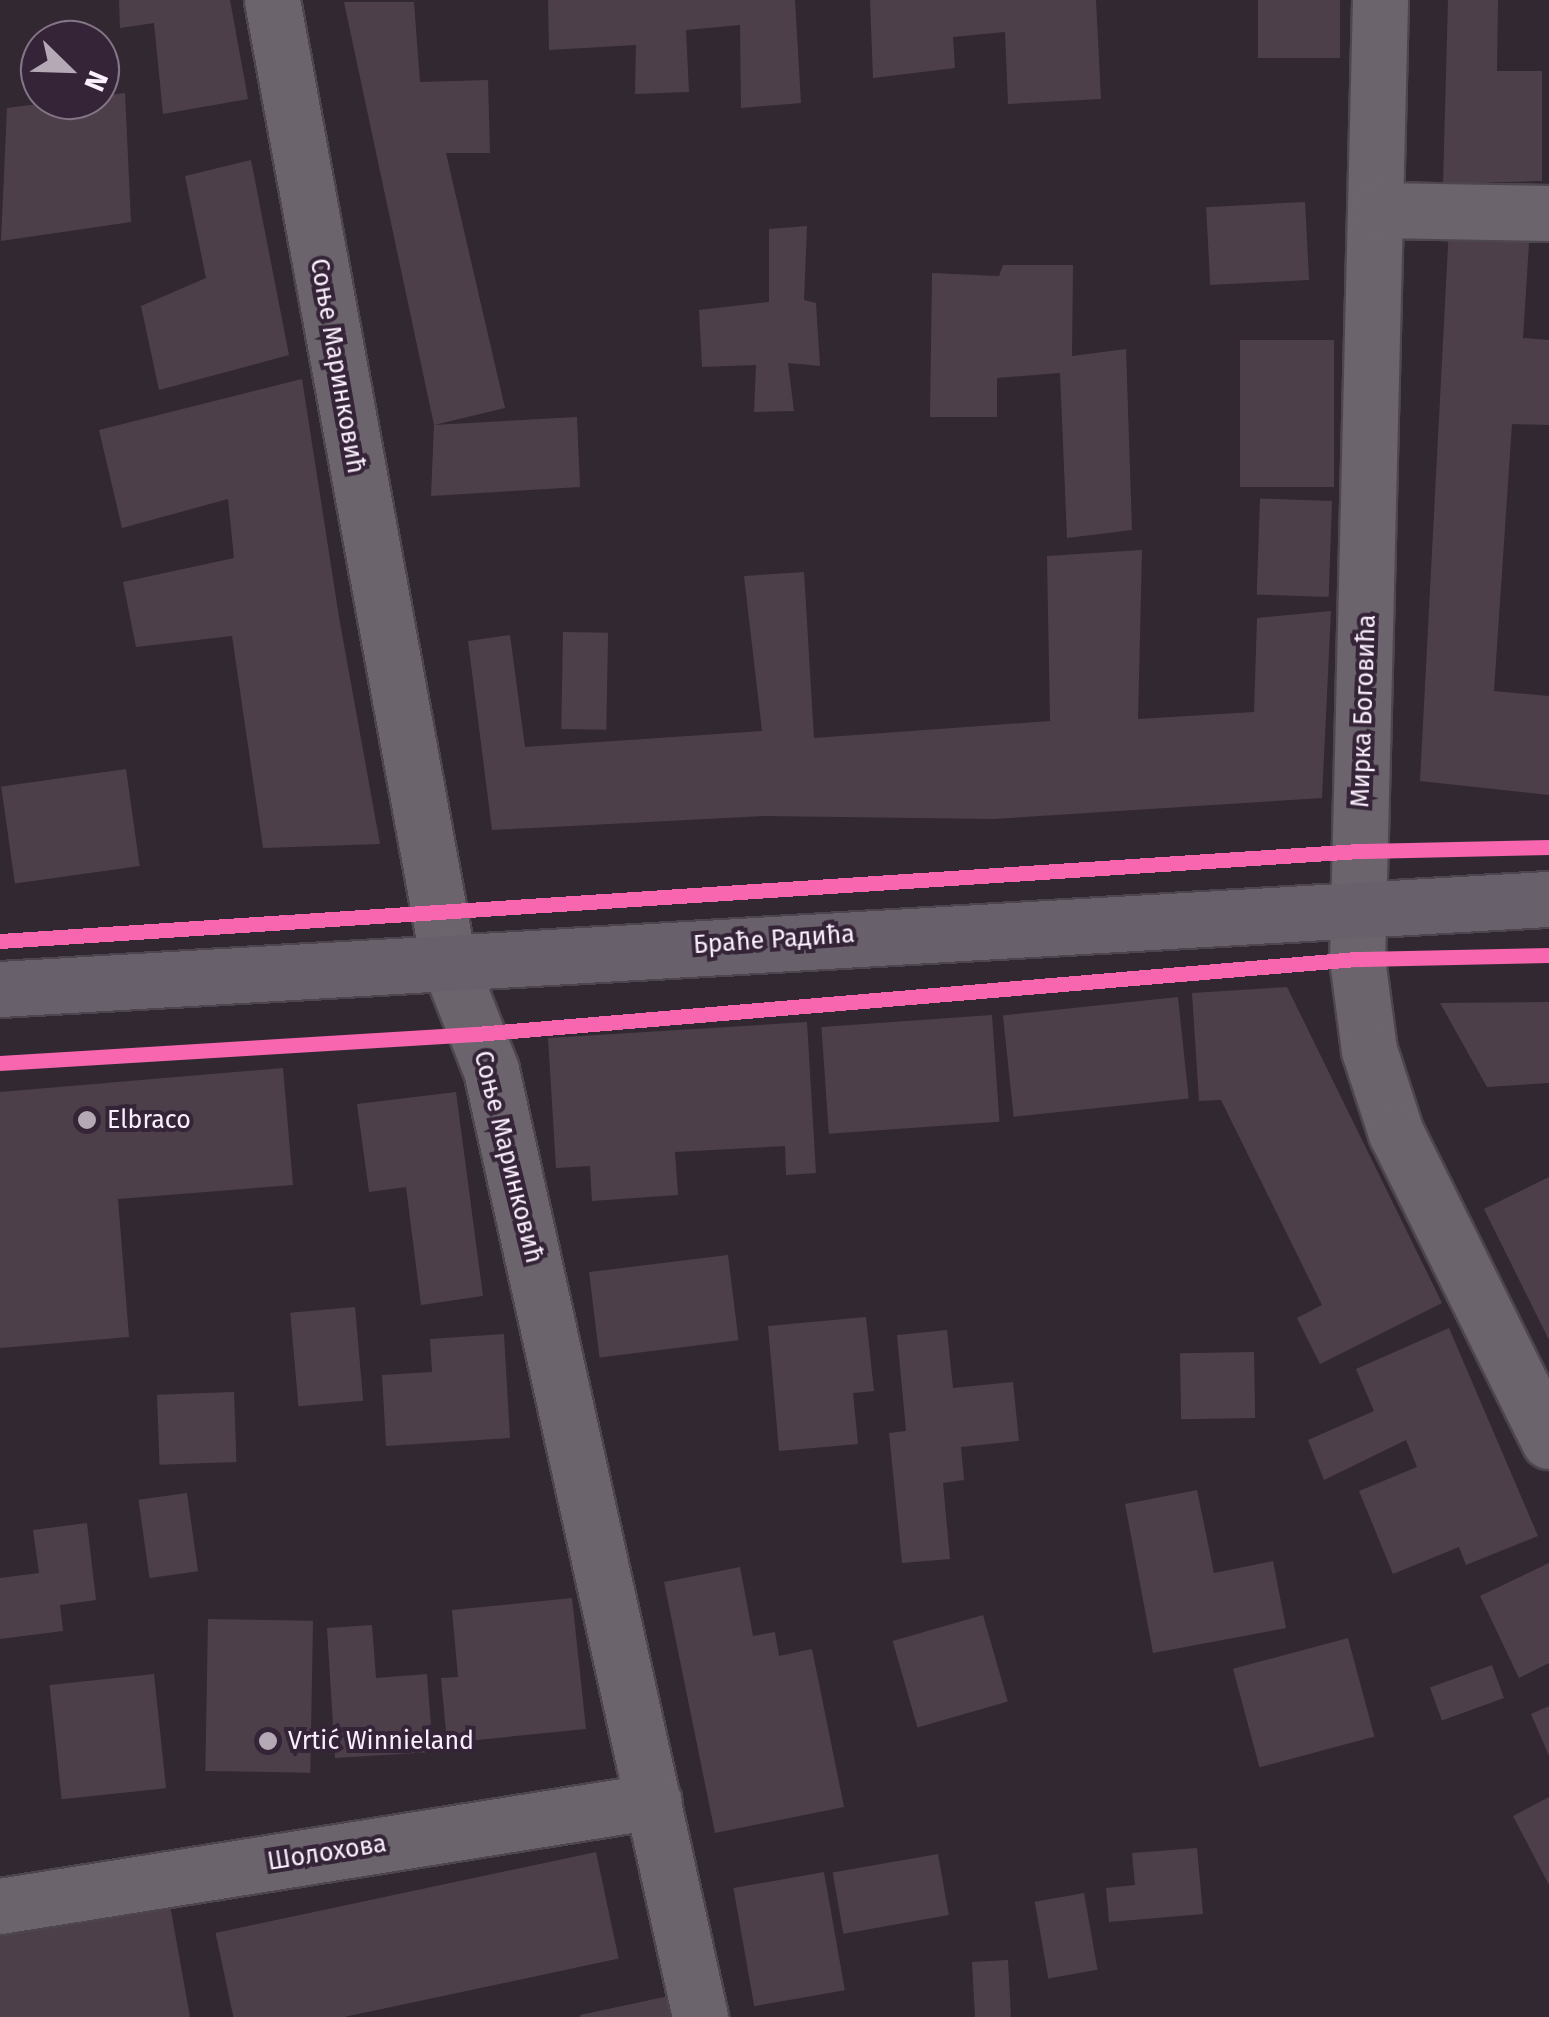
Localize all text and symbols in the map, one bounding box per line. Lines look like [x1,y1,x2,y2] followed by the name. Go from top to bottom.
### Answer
[20,20,120,120] north arrow
[77,66,115,96] text: N
[303,256,371,476] street label: Соње Маринковић
[1346,614,1382,808] street label: Мирка Боговића
[692,919,856,961] street label: Браће Радића
[467,1048,549,1266] street label: Соње Маринковић
[107,1105,191,1135] place label: Elbraco
[76,1109,98,1131] marker: Elbraco
[288,1726,474,1756] place label: Vrtić Winnieland
[257,1730,279,1752] marker: Vrtić Winnieland
[265,1829,389,1877] street label: Шолохова

